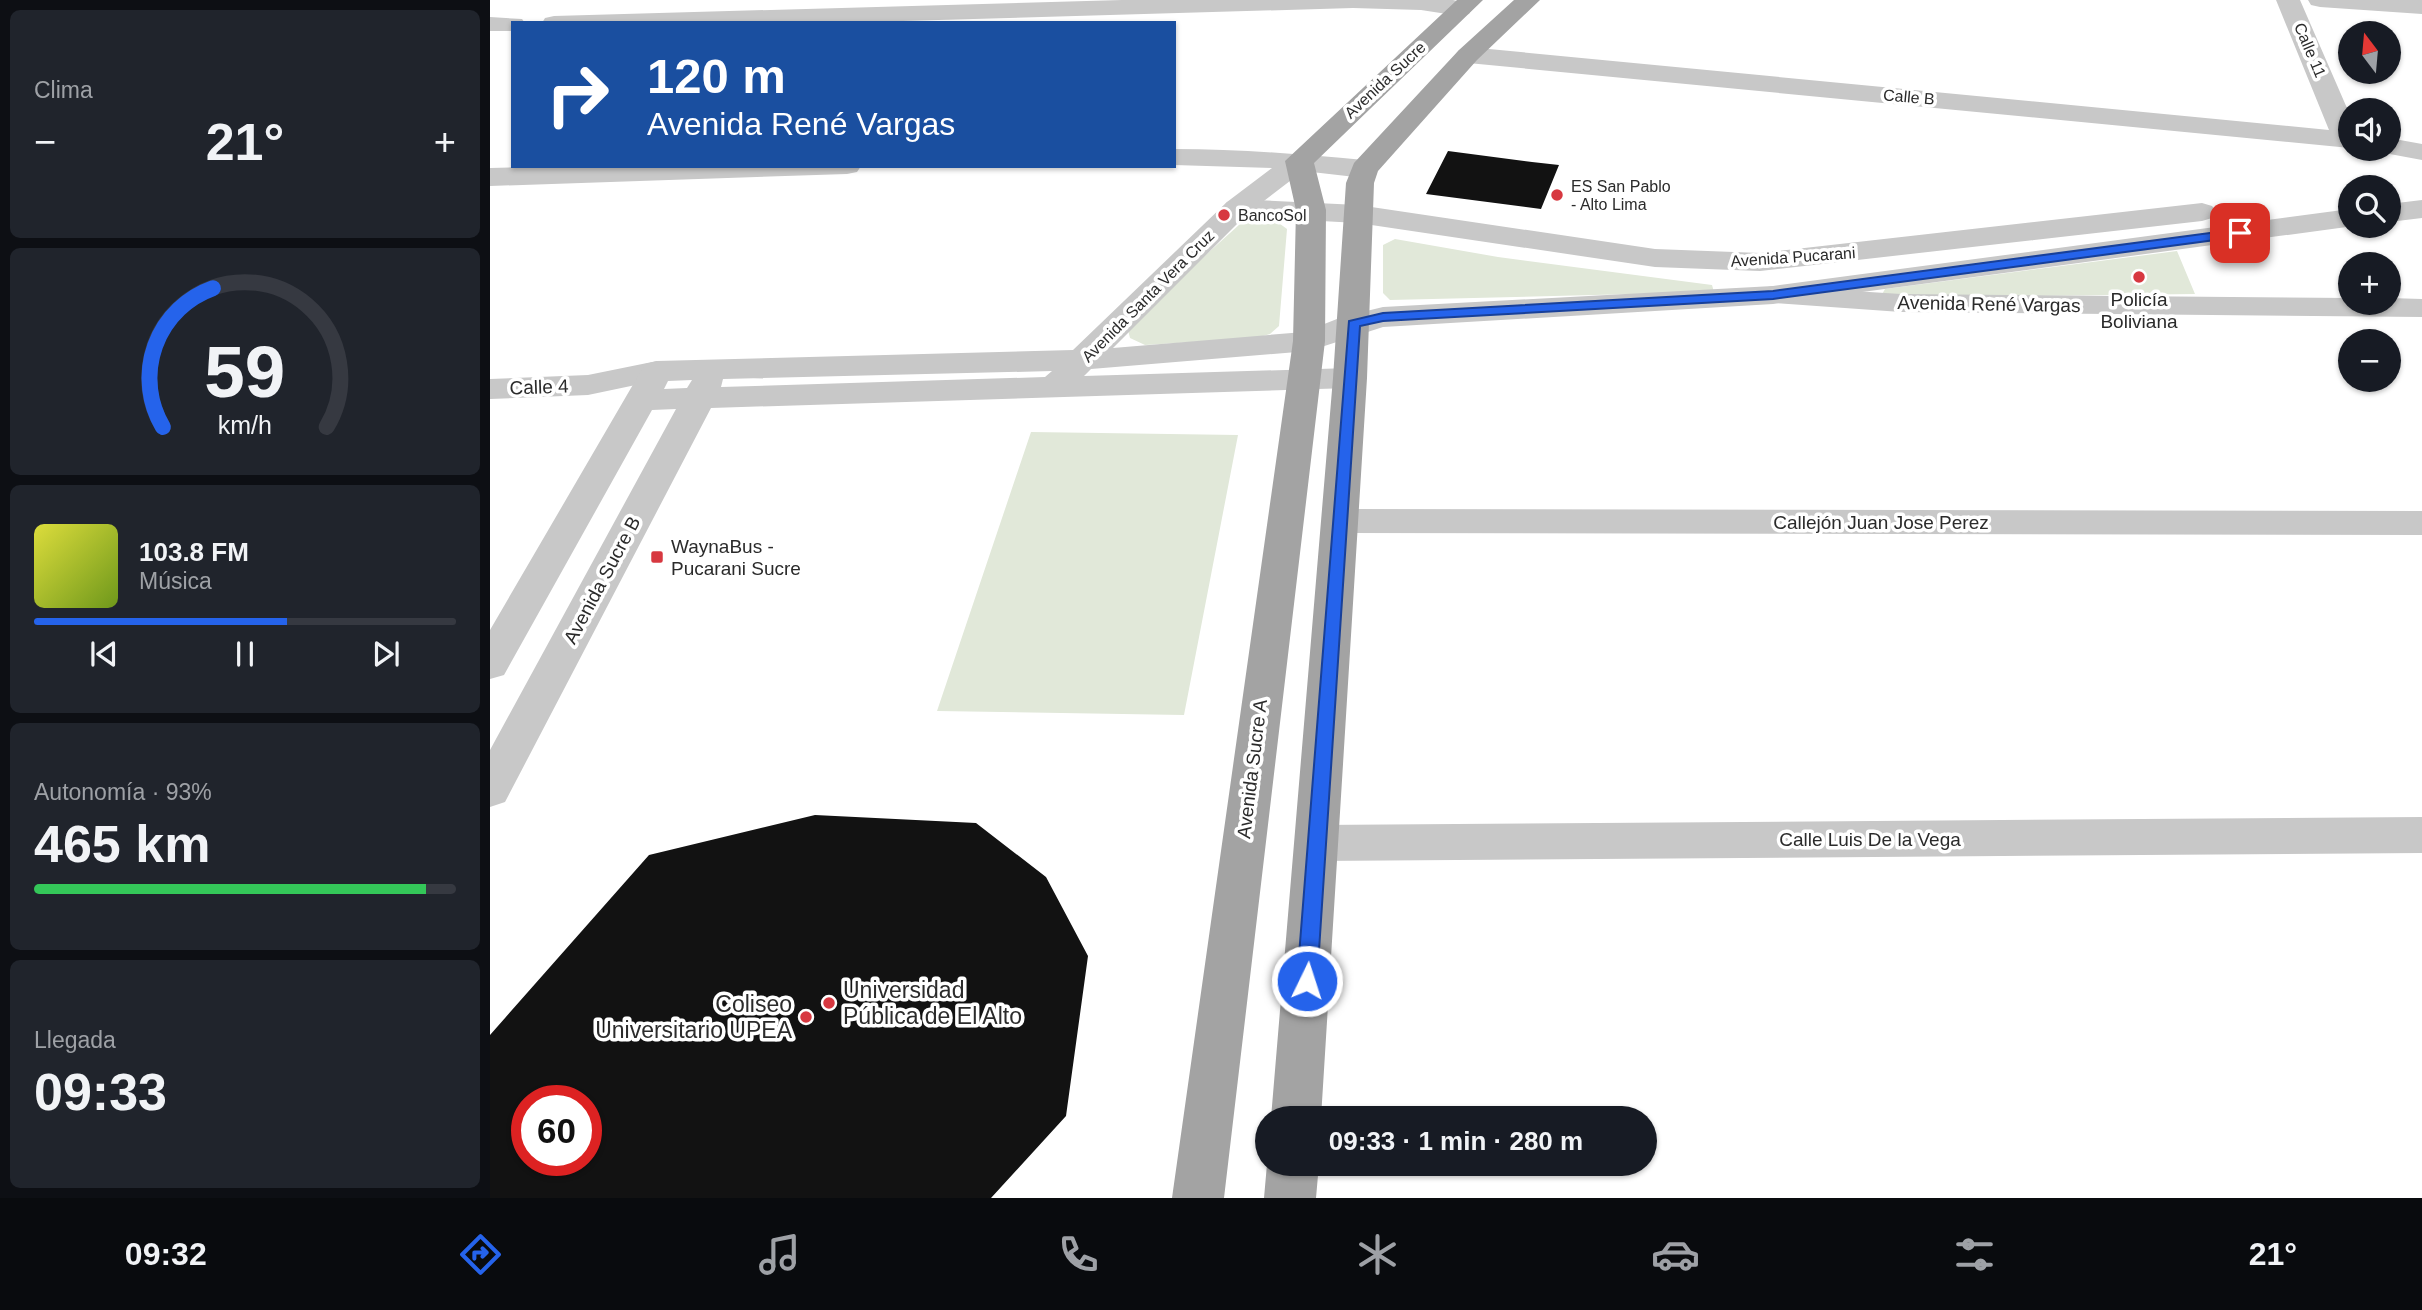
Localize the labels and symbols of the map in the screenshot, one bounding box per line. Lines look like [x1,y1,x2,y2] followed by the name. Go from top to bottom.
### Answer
[2291,20,2329,80] street label: Calle 11
[2338,21,2401,84] north arrow
[1341,38,1429,122] street label: Avenida Sucre
[1883,86,1935,108] street label: Calle B
[1571,178,1671,213] place label: ES San Pablo - Alto Lima
[1549,187,1565,203] marker: ES San Pablo - Alto Lima
[2210,203,2270,263] pin
[1216,207,1232,223] marker: BancoSol
[1238,207,1307,224] place label: BancoSol
[1079,227,1217,365] street label: Avenida Santa Vera Cruz
[1730,244,1856,270] street label: Avenida Pucarani
[2131,269,2147,285] marker: Policía Boliviana
[2100,289,2178,332] place label: Policía Boliviana
[1897,292,2081,316] street label: Avenida René Vargas
[509,375,569,399] street label: Calle 4
[1773,512,1989,533] street label: Callejón Juan Jose Perez
[560,513,644,647] street label: Avenida Sucre B
[671,536,801,579] place label: WaynaBus - Pucarani Sucre
[649,549,665,565] marker: WaynaBus - Pucarani Sucre
[1233,698,1271,840] street label: Avenida Sucre A
[1779,829,1961,850] street label: Calle Luis De la Vega
[1270,944,1344,1018] position arrow
[843,977,1022,1029] place label: Universidad Pública de El Alto
[595,991,793,1043] place label: Coliseo Universitario UPEA
[821,995,837,1011] marker: Universidad Pública de El Alto
[798,1009,814,1025] marker: Coliseo Universitario UPEA
[511,1085,602,1176] speed limit sign: 60

